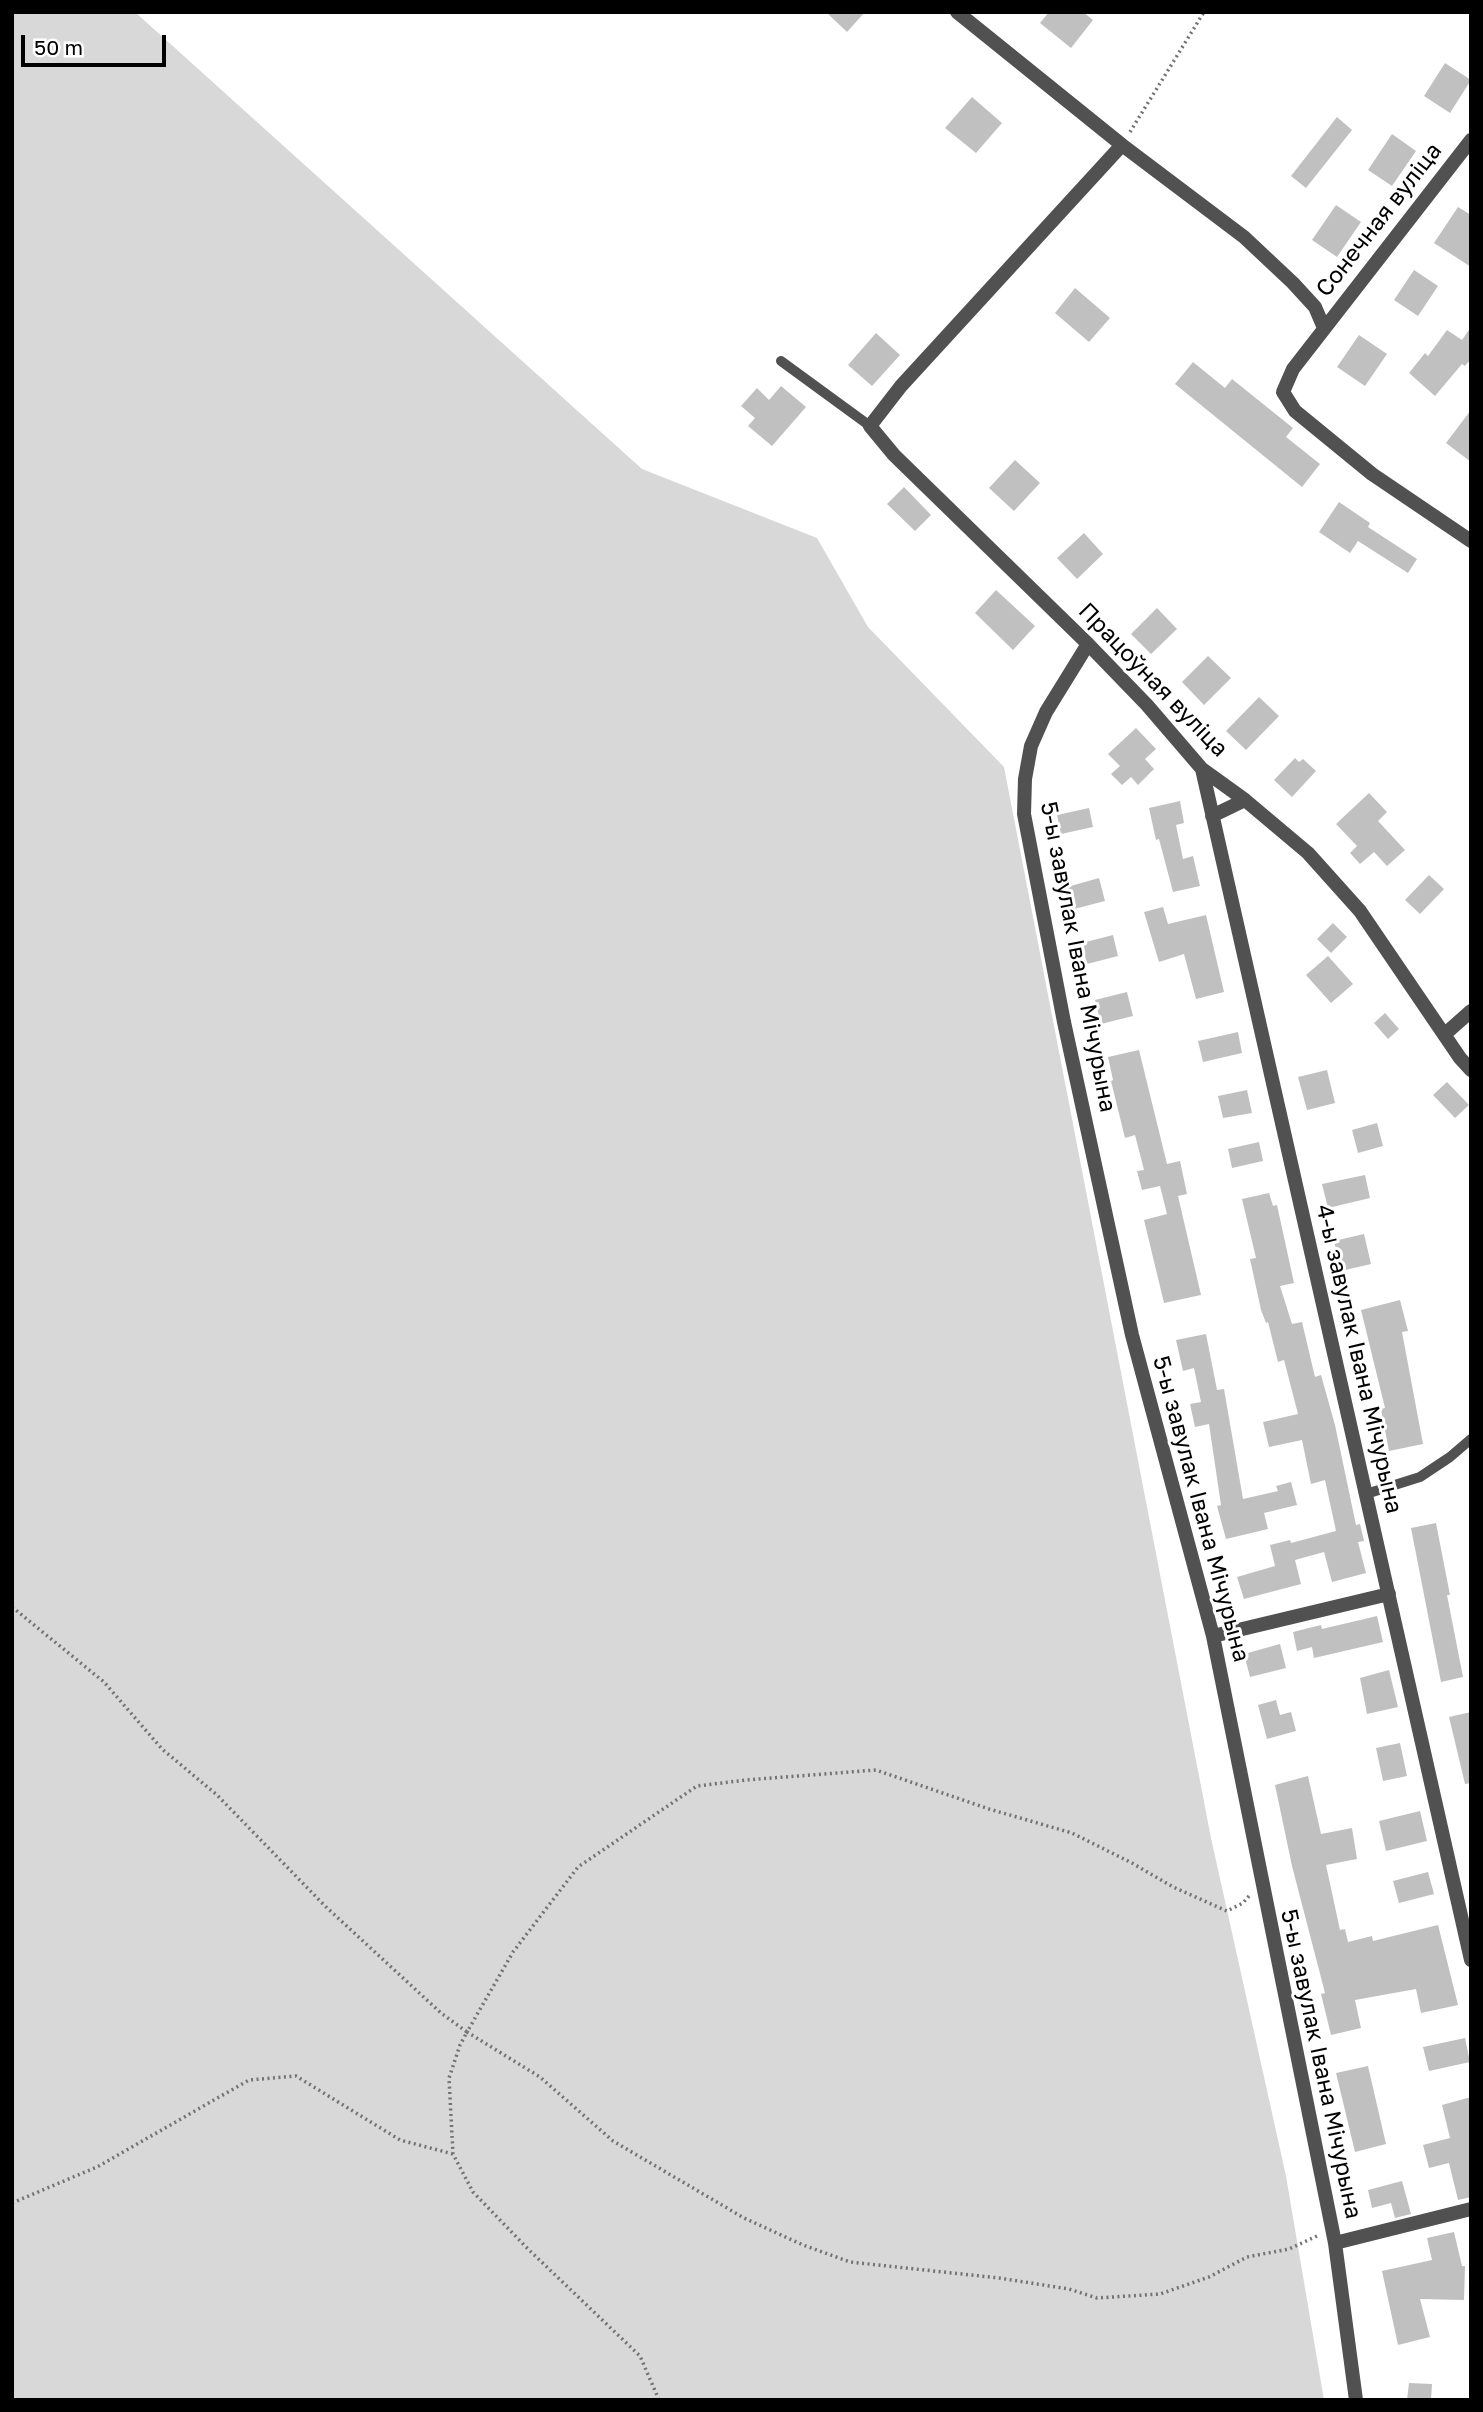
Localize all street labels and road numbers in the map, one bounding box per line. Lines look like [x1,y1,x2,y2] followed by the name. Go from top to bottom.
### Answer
[1310,138,1448,302] street label: Сонечная вуліца
[1073,597,1233,763] street label: Працоўная вуліца
[1034,799,1122,1115] street label: 5-ы завулак Івана Мічурына
[1310,1202,1408,1516] street label: 4-ы завулак Івана Мічурына
[1147,1353,1255,1665] street label: 5-ы завулак Івана Мічурына
[1275,1907,1367,2221] street label: 5-ы завулак Івана Мічурына

